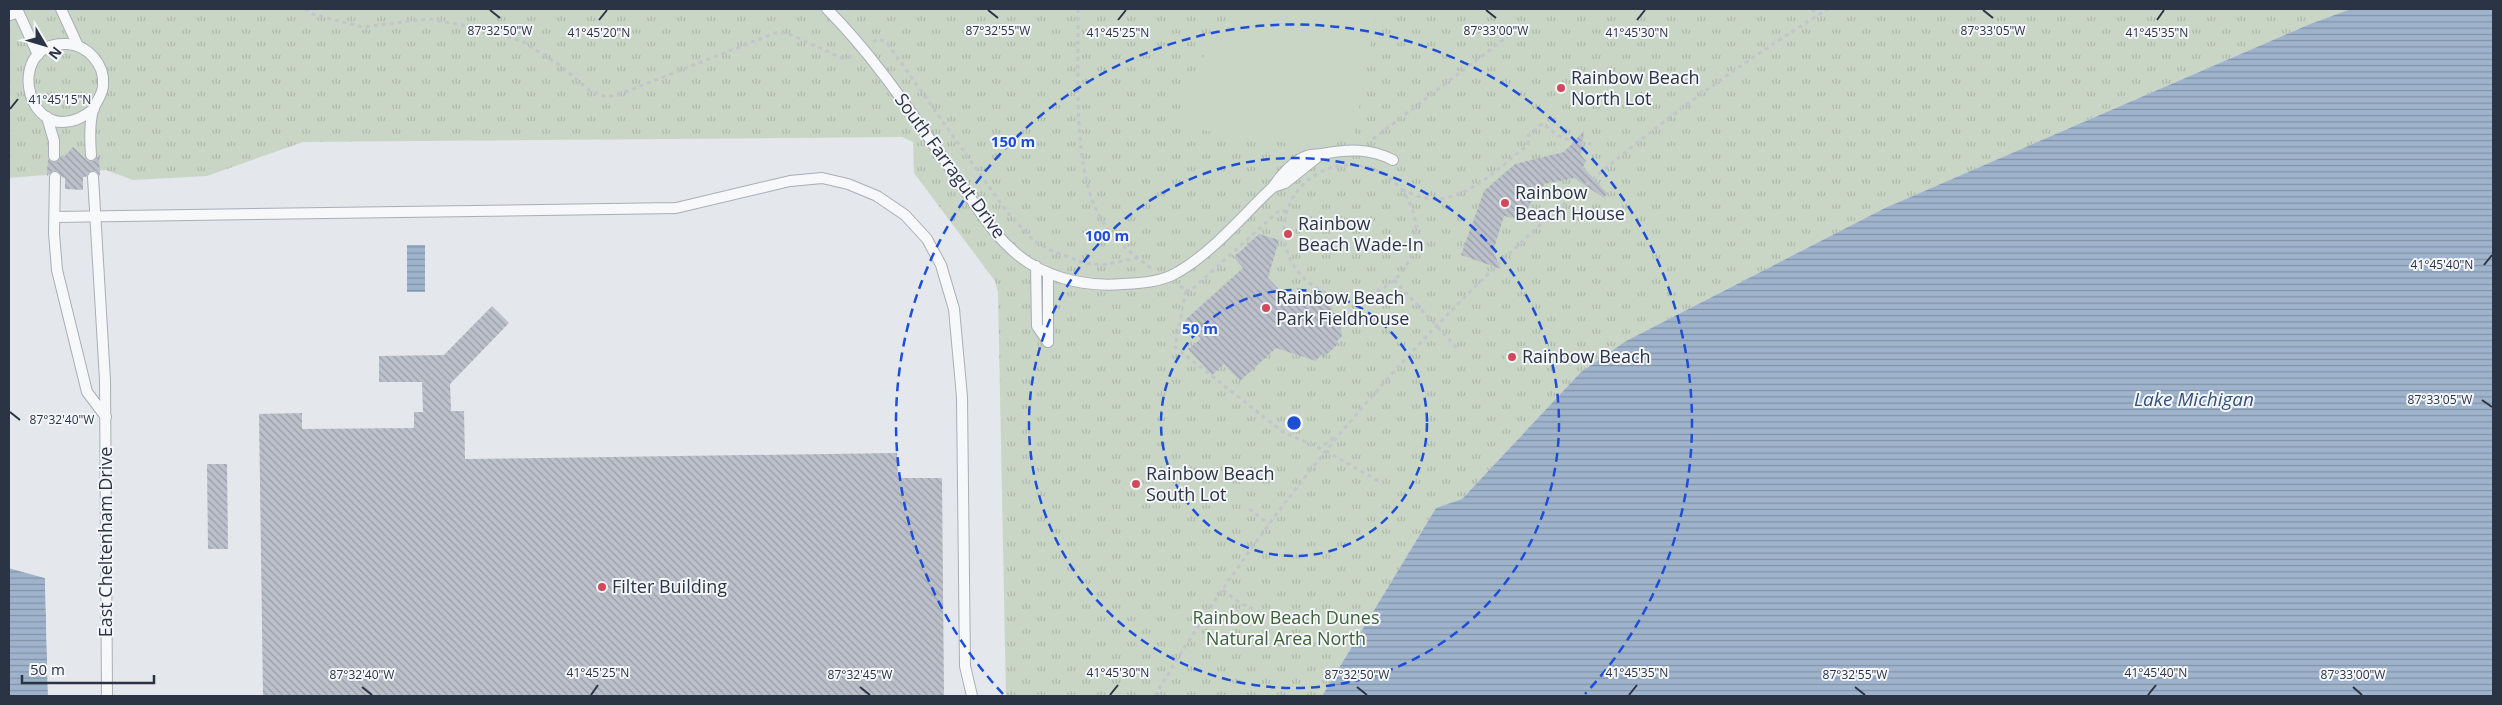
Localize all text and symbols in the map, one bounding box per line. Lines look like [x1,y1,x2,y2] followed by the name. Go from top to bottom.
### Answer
[20,20,70,70] north arrow
[468,22,532,39] text: 87°32'50"W
[966,22,1030,39] text: 87°32'55"W
[1464,22,1528,39] text: 87°33'00"W
[1961,22,2025,39] text: 87°33'05"W
[568,24,630,41] text: 41°45'20"N
[1087,24,1149,41] text: 41°45'25"N
[1606,24,1668,41] text: 41°45'30"N
[2126,24,2188,41] text: 41°45'35"N
[45,43,67,64] text: N
[1571,65,1700,110] place label: Rainbow Beach North Lot
[1555,82,1567,94] marker: Rainbow Beach North Lot
[890,88,1012,243] street label: South Farragut Drive
[29,91,91,108] text: 41°45'15"N
[991,131,1035,151] text: 150 m
[1515,180,1625,225] place label: Rainbow Beach House
[1499,197,1511,209] marker: Rainbow Beach House
[1298,211,1424,256] place label: Rainbow Beach Wade-In
[1085,225,1129,245] text: 100 m
[1282,228,1294,240] marker: Rainbow Beach Wade-In
[2411,256,2473,273] text: 41°45'40"N
[1276,285,1409,330] place label: Rainbow Beach Park Fieldhouse
[1260,302,1272,314] marker: Rainbow Beach Park Fieldhouse
[1182,318,1218,338] text: 50 m
[1522,344,1651,368] place label: Rainbow Beach
[1506,351,1518,363] marker: Rainbow Beach
[2134,386,2254,412] water label: Lake Michigan
[2408,391,2472,408] text: 87°33'05"W
[30,411,94,428] text: 87°32'40"W
[1285,414,1303,432] centre of rings
[93,447,117,637] street label: East Cheltenham Drive
[1146,461,1275,506] place label: Rainbow Beach South Lot
[1130,478,1142,490] marker: Rainbow Beach South Lot
[612,574,727,598] place label: Filter Building
[596,581,608,593] marker: Filter Building
[1192,605,1380,650] park label: Rainbow Beach Dunes Natural Area North
[22,652,155,684] scale bar
[30,659,65,679] text: 50 m
[567,664,629,681] text: 41°45'25"N
[1087,664,1149,681] text: 41°45'30"N
[1606,664,1668,681] text: 41°45'35"N
[2125,664,2187,681] text: 41°45'40"N
[330,666,394,683] text: 87°32'40"W
[828,666,892,683] text: 87°32'45"W
[1325,666,1389,683] text: 87°32'50"W
[1823,666,1887,683] text: 87°32'55"W
[2321,666,2385,683] text: 87°33'00"W

